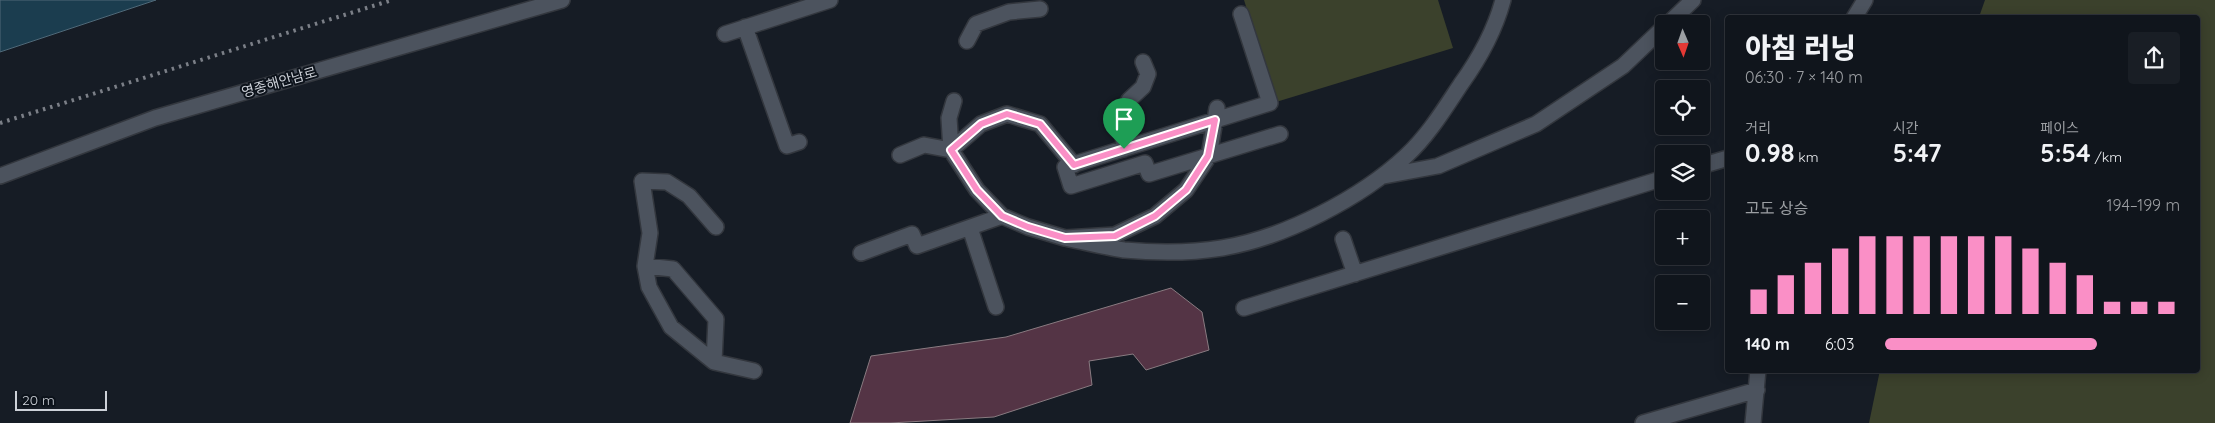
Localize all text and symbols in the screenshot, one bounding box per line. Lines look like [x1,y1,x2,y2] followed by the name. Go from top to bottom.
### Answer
[1655,15,1710,70] north arrow
[1655,15,1710,330] map controls
[1745,30,1856,65] text: 아침 러닝
[2128,32,2180,84] button: share
[239,63,319,101] street label: 영종해안남로
[1745,67,1863,87] text: 06:30 · 7 × 140 m
[1655,80,1710,135] button: locate
[1103,98,1145,149] pin
[1110,105,1138,133] icon: arrive
[1745,119,1771,137] text: 거리
[1893,119,1918,137] text: 시간
[2040,119,2079,137] text: 페이스
[1745,137,1794,168] text: 0.98
[1893,137,1942,168] text: 5:47
[2040,137,2091,168] text: 5:54
[1655,145,1710,200] button: layers
[1794,148,1819,166] text: km
[2091,148,2122,166] text: /km
[2107,195,2180,215] text: 194–199 m
[1745,198,1808,218] text: 고도 상승
[1655,210,1710,265] button: +
[1655,275,1710,330] button: −
[1745,334,1790,354] text: 140 m
[1825,334,1855,354] text: 6:03
[15,388,108,411] scale bar
[22,391,55,409] text: 20 m

